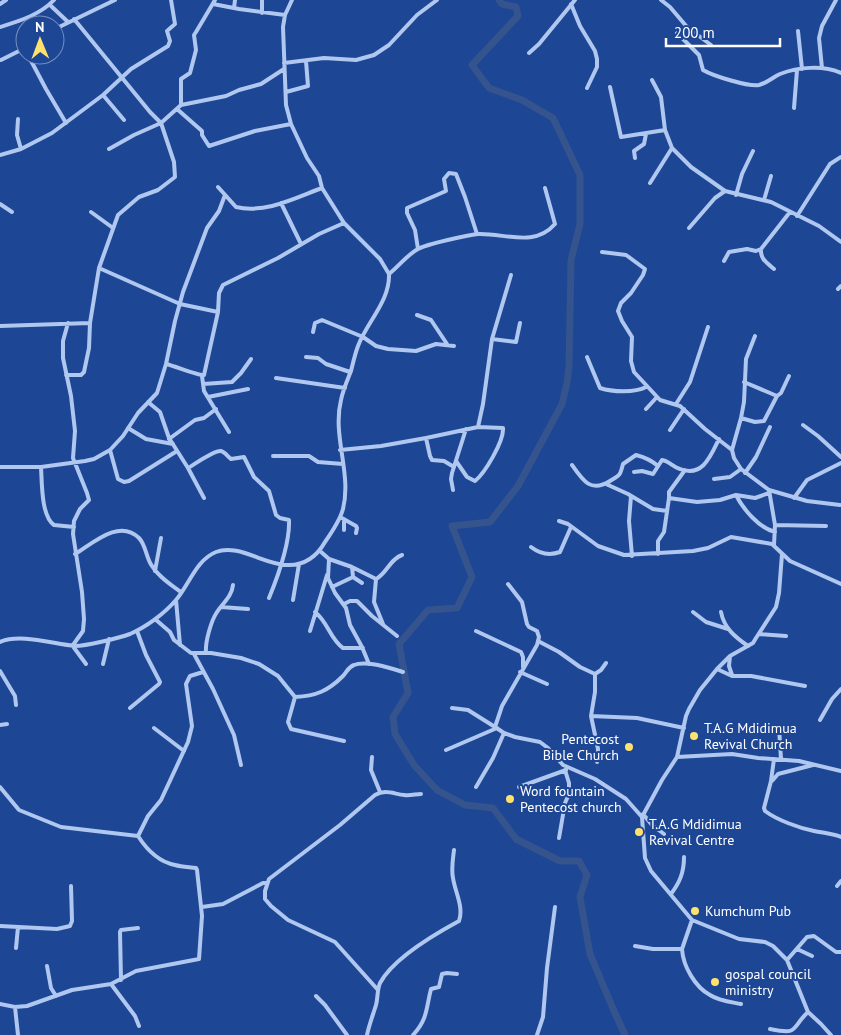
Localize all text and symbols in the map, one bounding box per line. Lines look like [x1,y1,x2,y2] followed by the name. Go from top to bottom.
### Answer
[15,15,65,65] north arrow
[666,15,780,47] scale bar
[35,18,45,36] text: N
[674,23,715,42] text: 200 m
[704,719,797,753] place label: T.A.G Mdidimua Revival Church
[543,730,619,764] place label: Pentecost Bible Church
[688,730,700,742] marker: T.A.G Mdidimua Revival Church
[623,741,635,753] marker: Pentecost Bible Church
[520,782,622,816] place label: Word fountain Pentecost church
[504,793,516,805] marker: Word fountain Pentecost church
[649,815,742,849] place label: T.A.G Mdidimua Revival Centre
[633,826,645,838] marker: T.A.G Mdidimua Revival Centre
[705,902,791,920] place label: Kumchum Pub
[689,905,701,917] marker: Kumchum Pub
[725,965,811,999] place label: gospal council ministry
[709,976,721,988] marker: gospal council ministry

